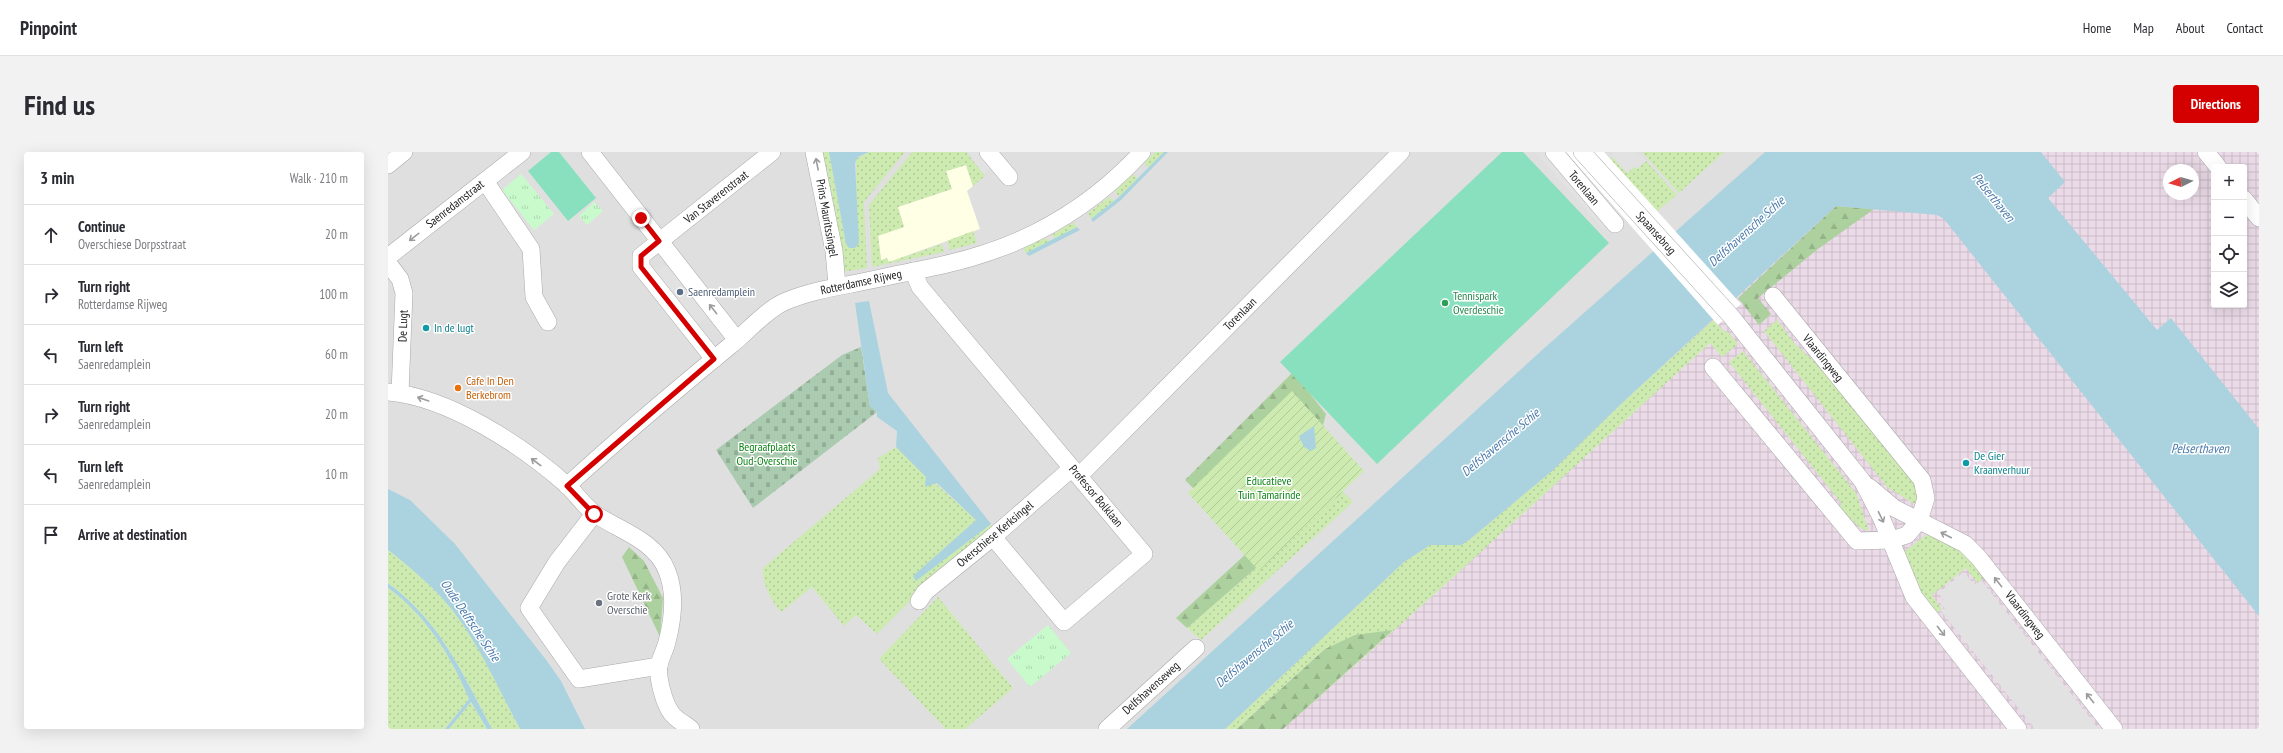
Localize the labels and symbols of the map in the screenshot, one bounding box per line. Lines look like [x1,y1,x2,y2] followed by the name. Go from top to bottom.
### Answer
[812,158,820,171] one-way arrow
[2163,164,2199,200] north arrow
[680,166,751,227] street label: Van Staverenstraat
[1566,167,1603,208] street label: Torenlaan
[1969,169,2019,226] water label: Pelserthaven
[423,176,487,231] street label: Saenredamstraat
[813,178,842,258] street label: Prins Mauritssingel
[1705,192,1789,270] water label: Delfshavensche Schie
[1633,208,1680,257] street label: Spaansebrug
[632,209,650,227] route end
[408,232,419,241] one-way arrow
[819,266,903,297] street label: Rotterdamse Rijweg
[688,284,755,299] place label: Saenredamplein
[675,287,685,297] marker: Saenredamplein
[1453,288,1504,317] place label: Tennispark Overdeschie
[1220,294,1259,333] street label: Torenlaan
[1440,298,1450,308] marker: Tennispark Overdeschie
[709,304,717,315] one-way arrow
[394,309,411,342] street label: De Lugt
[434,320,474,335] place label: In de lugt
[421,323,431,333] marker: In de lugt
[1799,330,1847,384] street label: Vlaardingweg
[466,373,514,402] place label: Cafe In Den Berkebrom
[453,383,463,393] marker: Cafe In Den Berkebrom
[418,395,430,403] one-way arrow
[1458,404,1544,480] water label: Delfshavensche Schie
[737,439,798,468] park label: Begraafplaats Oud-Overschie
[2171,440,2230,457] water label: Pelserthaven
[1974,448,2030,477] place label: De Gier Kraanverhuur
[531,458,542,466] one-way arrow
[1961,458,1971,468] marker: De Gier Kraanverhuur
[1066,462,1127,530] street label: Professor Bolklaan
[1238,473,1300,502] park label: Educatieve Tuin Tamarinde
[953,497,1036,570] street label: Overschiese Kerksingel
[585,505,603,523] route start
[1878,511,1885,523] one-way arrow
[1940,530,1952,538] one-way arrow
[437,576,505,666] water label: Oude Delftsche Schie
[1994,576,2002,587] one-way arrow
[2001,587,2049,642] street label: Vlaardingweg
[607,588,651,617] place label: Grote Kerk Overschie
[594,598,604,608] marker: Grote Kerk Overschie
[1212,615,1298,691] water label: Delfshavensche Schie
[1937,626,1945,637] one-way arrow
[1119,658,1182,717] street label: Delfshavenseweg
[2086,693,2094,704] one-way arrow

